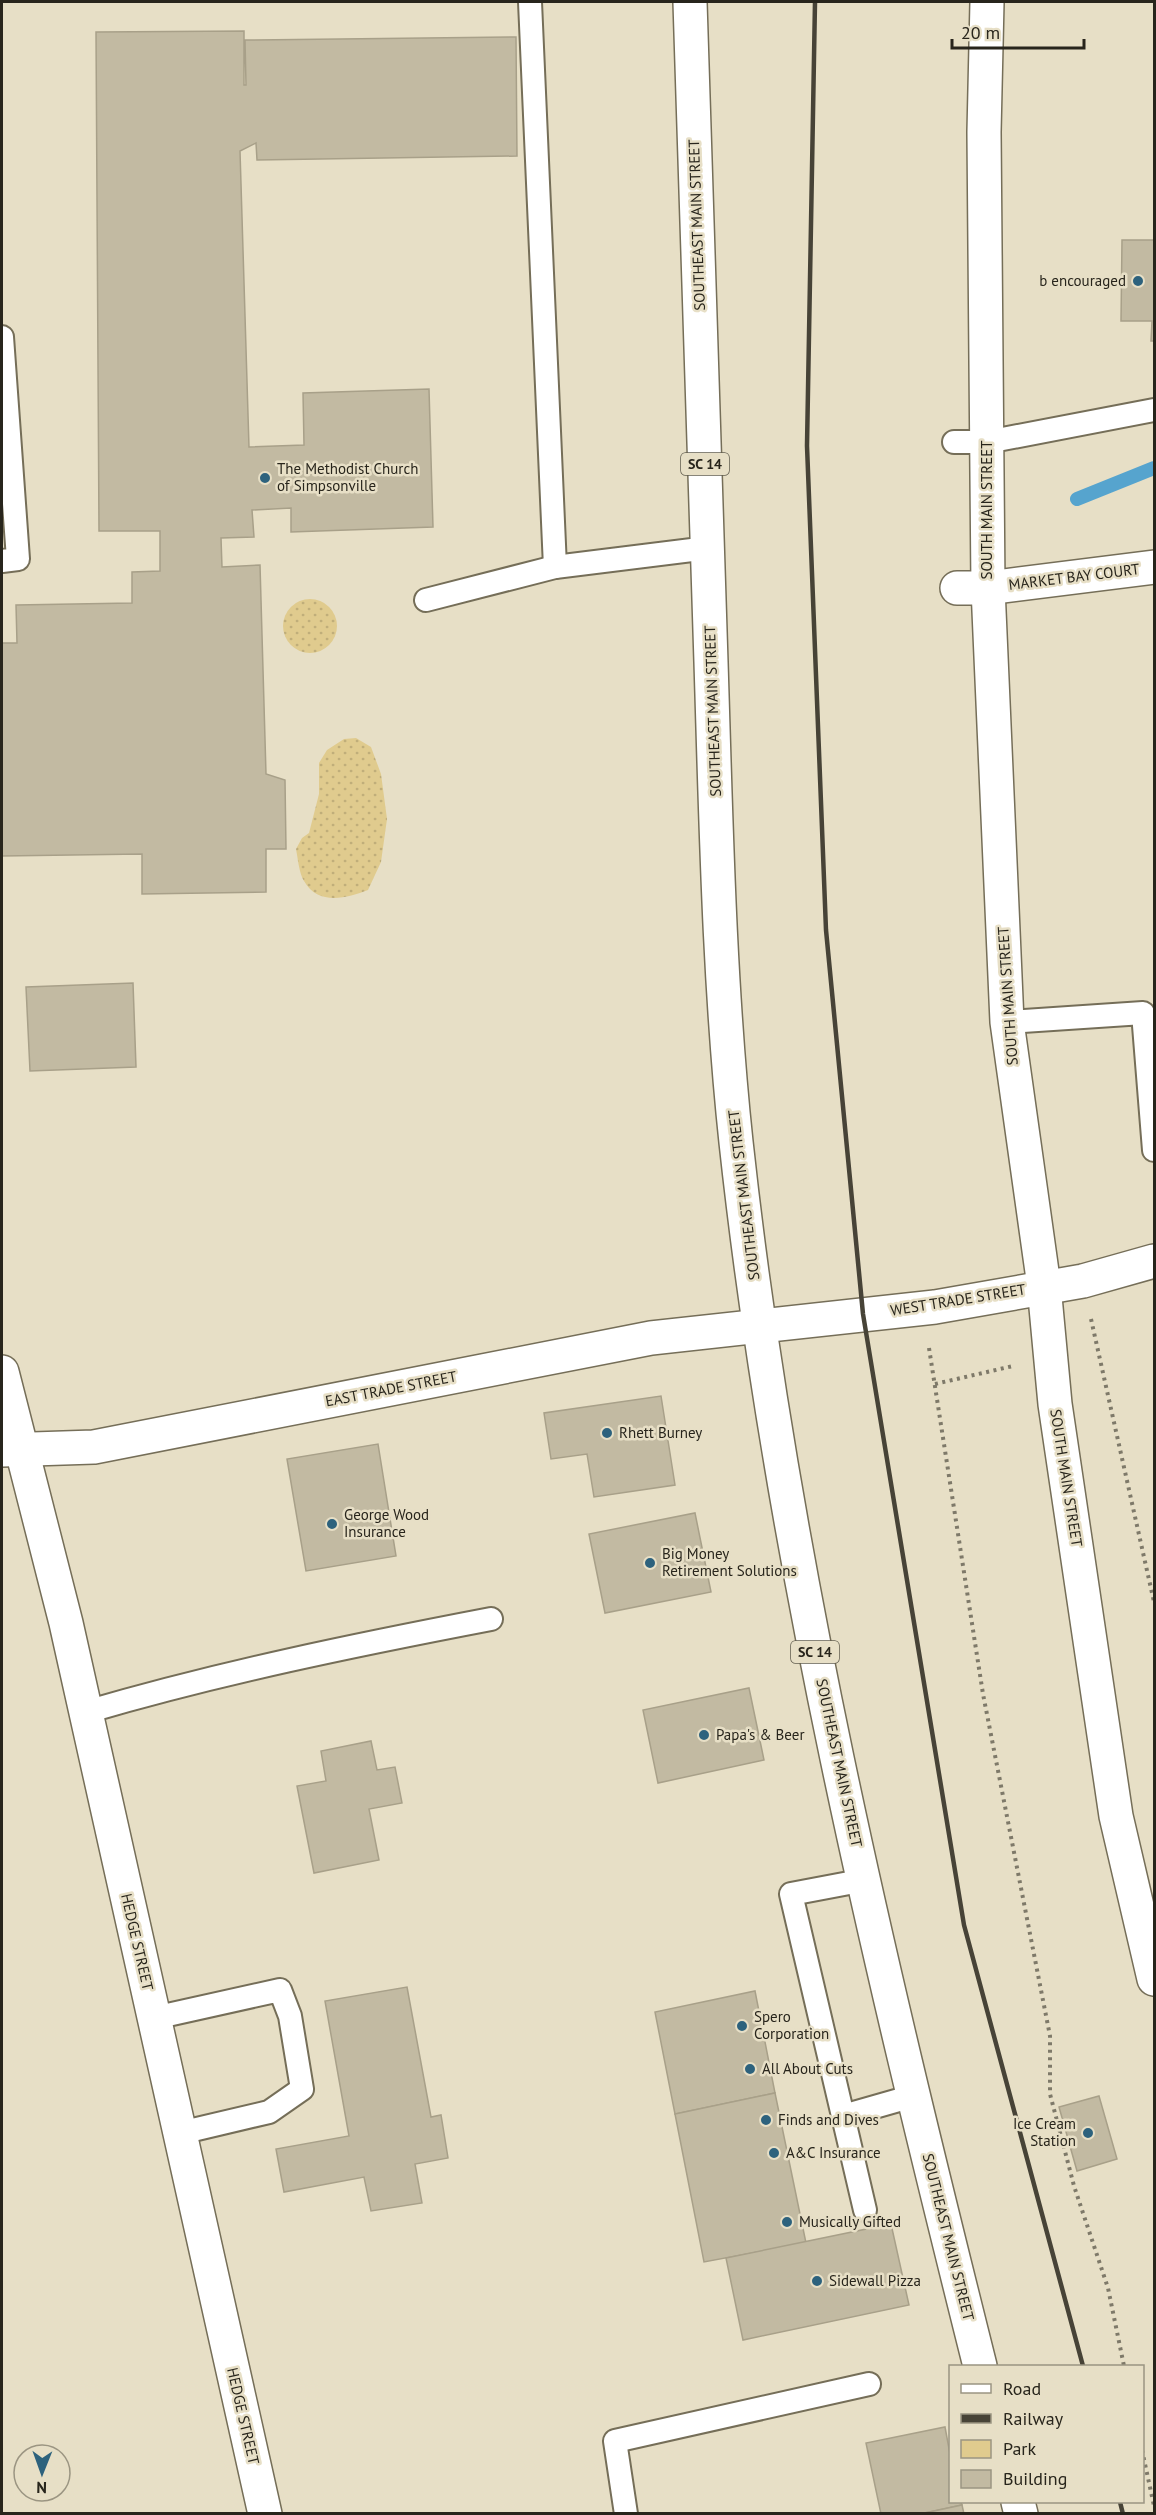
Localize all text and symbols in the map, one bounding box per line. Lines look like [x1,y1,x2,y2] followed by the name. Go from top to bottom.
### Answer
[952,12,1084,50] scale bar
[961,21,1000,44] text: 20 m
[684,138,709,311] street label: SOUTHEAST MAIN STREET
[1039,271,1126,290] place label: b encouraged
[1131,274,1145,288] marker: b encouraged
[977,440,996,580] street label: SOUTH MAIN STREET
[681,453,729,475] road number: SC 14
[277,459,418,495] place label: The Methodist Church of Simpsonville
[258,471,272,485] marker: The Methodist Church of Simpsonville
[1007,559,1141,594] street label: MARKET BAY COURT
[700,624,725,797] street label: SOUTHEAST MAIN STREET
[993,925,1022,1066] street label: SOUTH MAIN STREET
[724,1108,763,1281] street label: SOUTHEAST MAIN STREET
[889,1279,1028,1320] street label: WEST TRADE STREET
[324,1366,459,1411] street label: EAST TRADE STREET
[1046,1408,1087,1549] street label: SOUTH MAIN STREET
[619,1423,702,1442] place label: Rhett Burney
[600,1426,614,1440] marker: Rhett Burney
[344,1505,429,1541] place label: George Wood Insurance
[325,1517,339,1531] marker: George Wood Insurance
[662,1544,797,1580] place label: Big Money Retirement Solutions
[643,1556,657,1570] marker: Big Money Retirement Solutions
[791,1641,839,1663] road number: SC 14
[812,1677,867,1849] street label: SOUTHEAST MAIN STREET
[716,1725,805,1744] place label: Papa's & Beer
[697,1728,711,1742] marker: Papa's & Beer
[117,1892,158,1993] street label: HEDGE STREET
[754,2007,829,2043] place label: Spero Corporation
[735,2019,749,2033] marker: Spero Corporation
[762,2059,853,2078] place label: All About Cuts
[743,2062,757,2076] marker: All About Cuts
[778,2110,879,2129] place label: Finds and Dives
[759,2113,773,2127] marker: Finds and Dives
[1013,2114,1076,2150] place label: Ice Cream Station
[1081,2126,1095,2140] marker: Ice Cream Station
[786,2143,881,2162] place label: A&C Insurance
[767,2146,781,2160] marker: A&C Insurance
[919,2151,979,2323] street label: SOUTHEAST MAIN STREET
[799,2212,901,2231] place label: Musically Gifted
[780,2215,794,2229] marker: Musically Gifted
[829,2271,921,2290] place label: Sidewall Pizza
[810,2274,824,2288] marker: Sidewall Pizza
[949,2365,1144,2503] legend
[223,2366,264,2467] street label: HEDGE STREET
[1003,2377,1041,2400] text: Road
[1003,2407,1064,2430] text: Railway
[1003,2437,1036,2460] text: Park
[12,2443,72,2503] north arrow
[1003,2467,1067,2490] text: Building
[36,2478,47,2498] text: N

